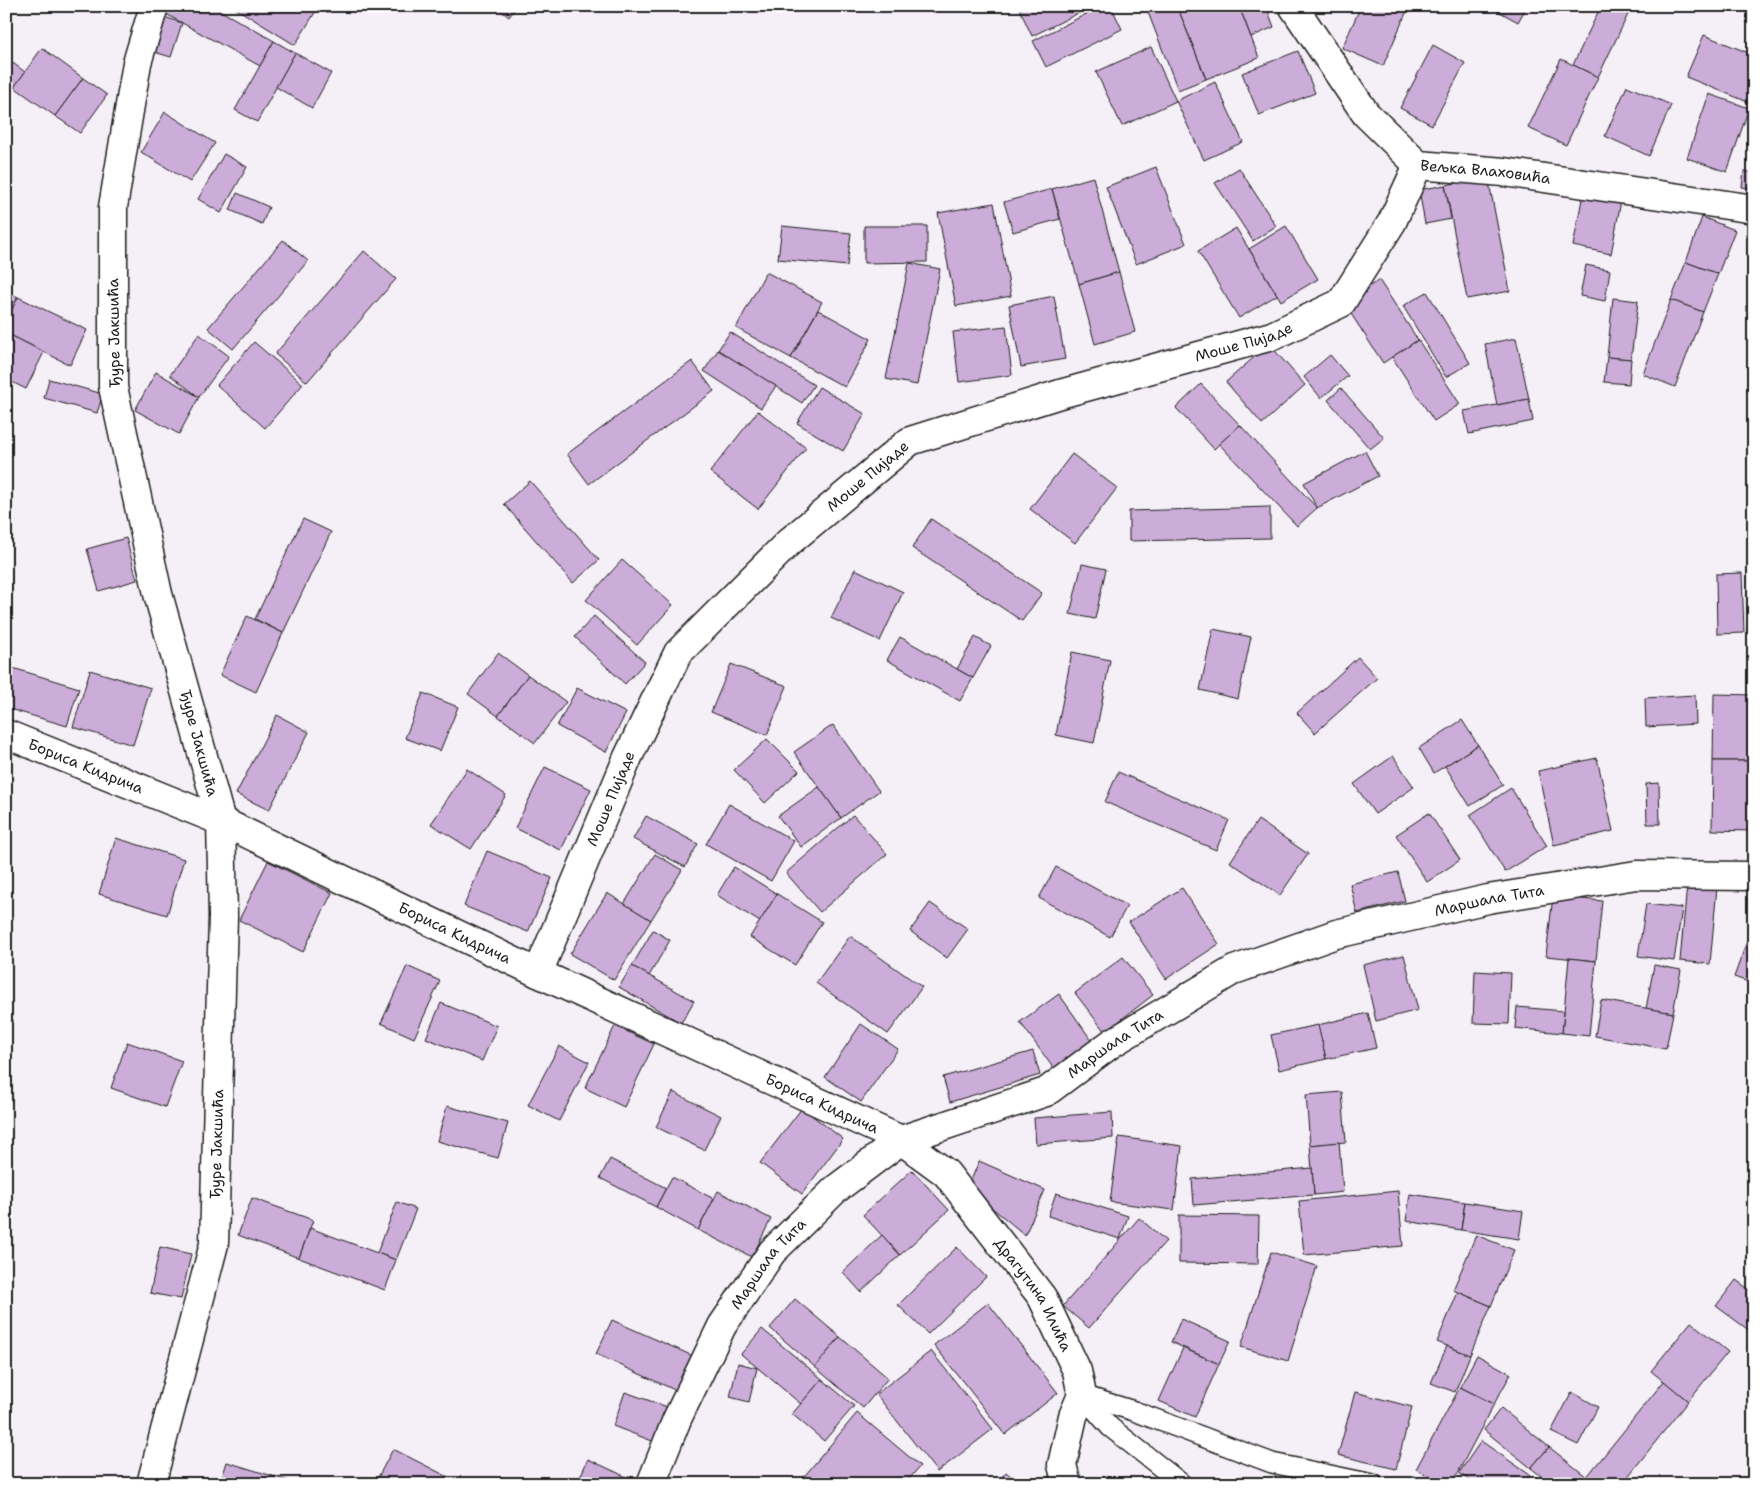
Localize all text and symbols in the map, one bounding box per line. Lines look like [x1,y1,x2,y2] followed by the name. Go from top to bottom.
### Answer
[1420,155,1553,189] street label: Вељка Влаховића
[103,277,125,388] street label: Ђуре Јакшића
[1193,318,1296,367] street label: Моше Пијаде
[822,436,913,516] street label: Моше Пијаде
[175,687,223,799] street label: Ђуре Јакшића
[25,734,147,799] street label: Бориса Кидрича
[582,748,639,849] street label: Моше Пијаде
[1432,880,1546,921] street label: Маршала Тита
[395,898,515,969] street label: Бориса Кидрича
[1063,1004,1167,1083] street label: Маршала Тита
[762,1069,882,1139] street label: Бориса Кидрича
[205,1088,228,1199] street label: Ђуре Јакшића
[726,1214,811,1313] street label: Маршала Тита
[990,1234,1077,1355] street label: Драгутина Илића

